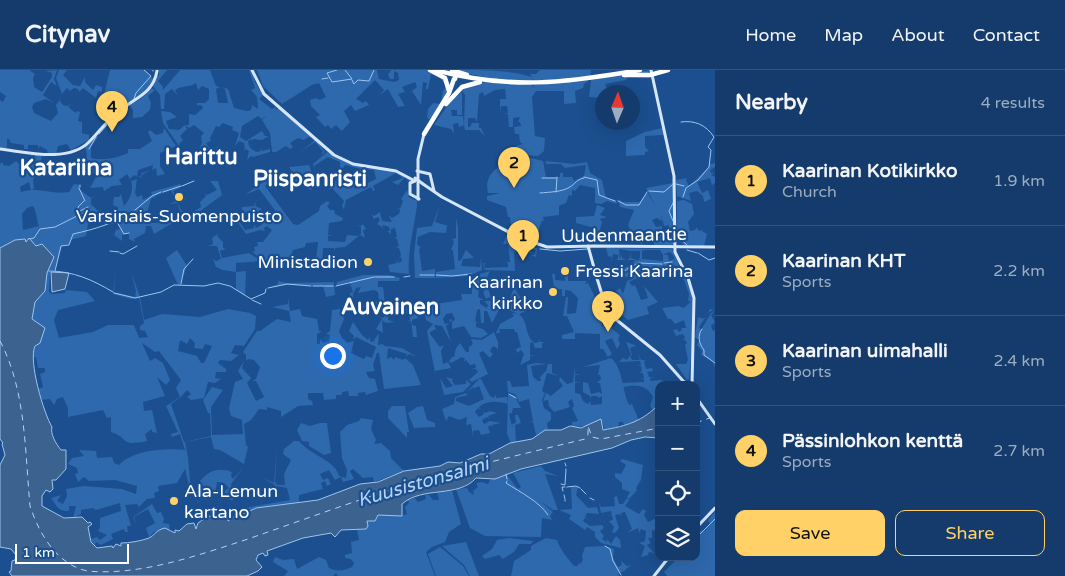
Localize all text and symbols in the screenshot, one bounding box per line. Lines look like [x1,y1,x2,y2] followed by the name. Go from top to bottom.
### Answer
[25,20,110,49] text: Citynav
[745,24,796,46] text: Home
[824,24,863,46] text: Map
[891,24,945,46] text: About
[973,24,1040,46] text: Contact
[595,85,640,130] north arrow
[735,90,808,115] text: Nearby
[96,91,128,132] pin: 4
[981,93,1045,113] text: 4 results
[164,144,238,170] district label: Harittu
[498,147,530,188] pin: 2
[20,155,112,181] district label: Katariina
[782,160,958,182] text: Kaarinan Kotikirkko
[253,166,367,192] district label: Piispanristi
[746,171,756,191] text: 1
[993,171,1045,191] text: 1.9 km
[782,182,837,202] text: Church
[173,191,185,203] marker: Varsinais-Suomenpuisto
[76,205,282,227] place label: Varsinais-Suomenpuisto
[507,220,539,261] pin: 1
[561,223,687,247] street label: Uudenmaantie
[782,250,906,272] text: Kaarinan KHT
[258,251,358,273] place label: Ministadion
[362,256,374,268] marker: Ministadion
[575,260,693,282] place label: Fressi Kaarina
[746,261,756,281] text: 2
[993,261,1045,281] text: 2.2 km
[559,265,571,277] marker: Fressi Kaarina
[467,271,543,314] place label: Kaarinan kirkko
[782,272,831,292] text: Sports
[547,286,559,298] marker: Kaarinan kirkko
[592,291,624,332] pin: 3
[341,294,439,320] district label: Auvainen
[782,340,948,362] text: Kaarinan uimahalli
[320,343,346,369] your location
[746,351,756,371] text: 3
[993,351,1045,371] text: 2.4 km
[782,362,831,382] text: Sports
[655,381,700,561] map controls
[655,381,700,426] button: +
[655,426,700,471] button: −
[782,430,963,452] text: Pässinlohkon kenttä
[746,441,756,461] text: 4
[993,441,1045,461] text: 2.7 km
[355,452,493,511] water label: Kuusistonsalmi
[782,452,831,472] text: Sports
[655,471,700,516] button: locate
[184,480,278,523] place label: Ala-Lemun kartano
[168,495,180,507] marker: Ala-Lemun kartano
[735,510,885,556] button: Save
[895,510,1045,556] button: Share
[655,516,700,561] button: layers
[15,541,129,564] scale bar
[22,544,55,561] text: 1 km

